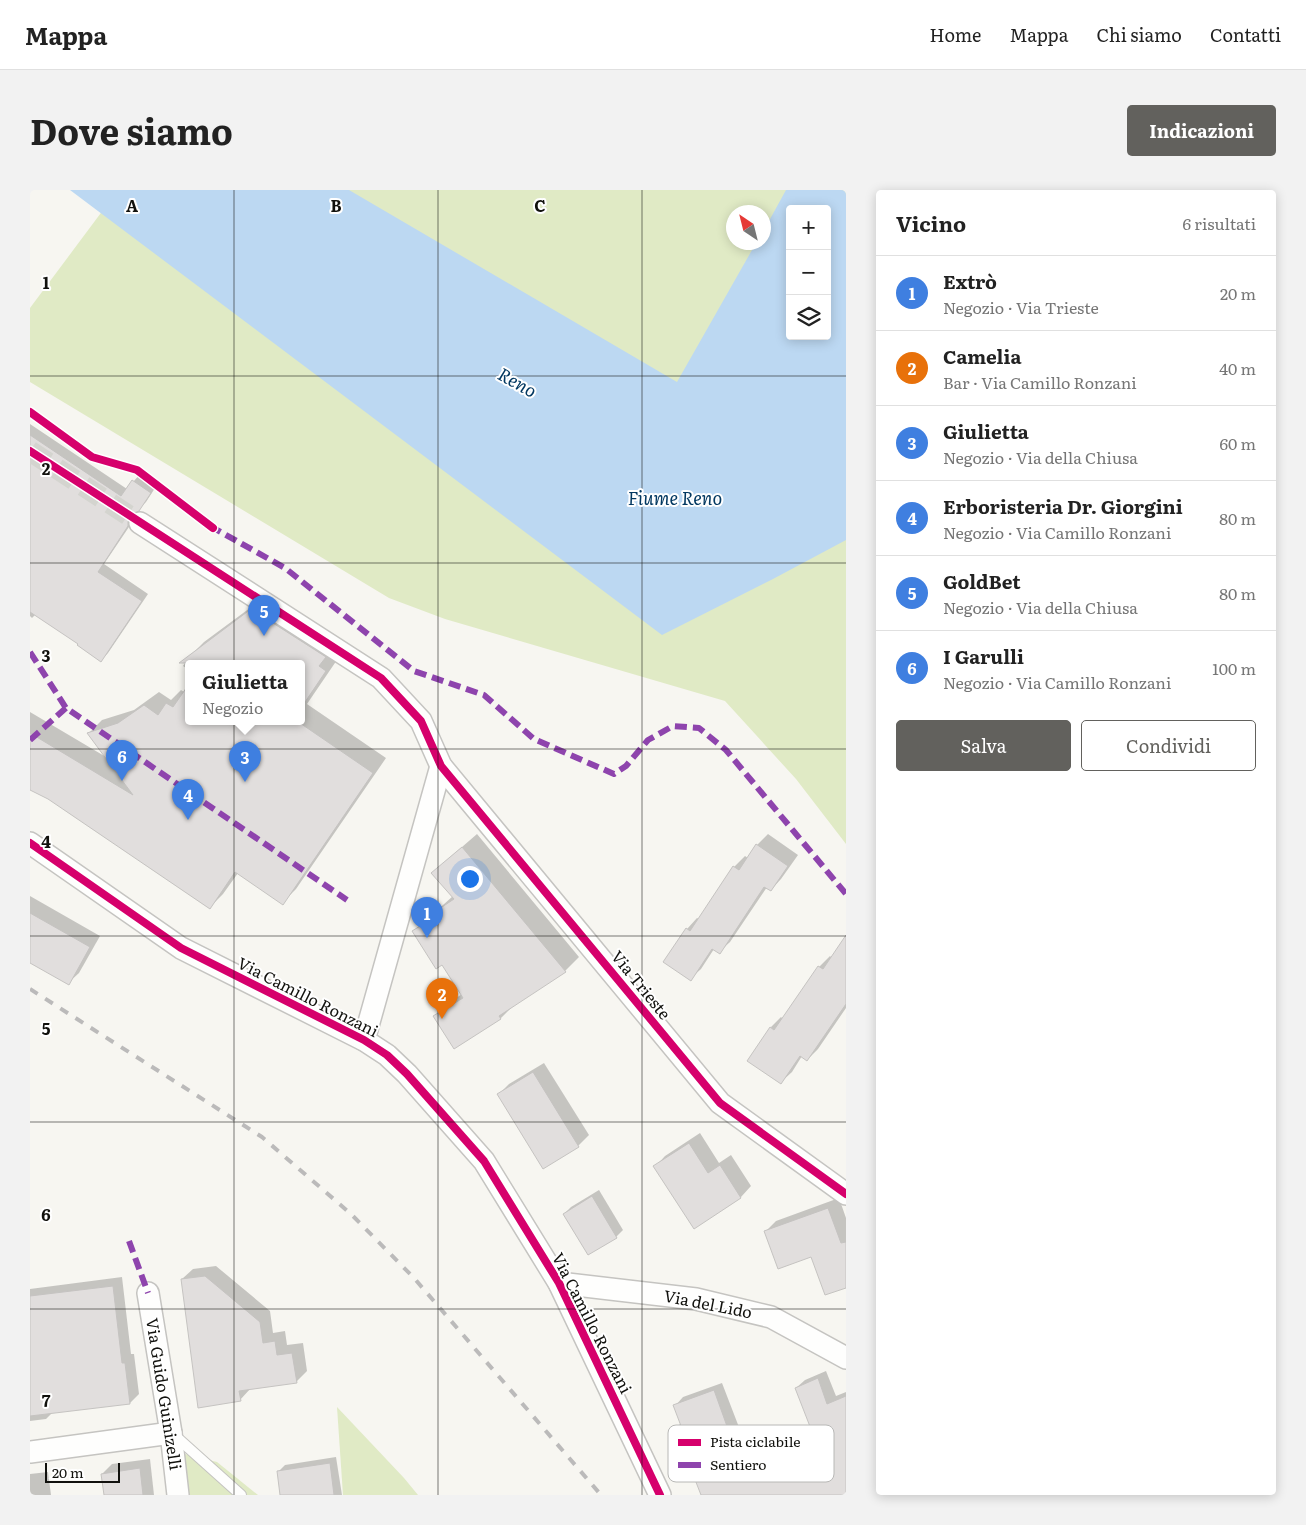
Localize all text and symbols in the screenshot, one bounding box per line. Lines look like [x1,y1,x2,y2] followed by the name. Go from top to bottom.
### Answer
[25,17,107,52] text: Mappa
[929,21,981,48] text: Home
[1009,21,1068,48] text: Mappa
[1096,21,1182,48] text: Chi siamo
[1210,21,1281,48] text: Contatti
[30,104,233,156] text: Dove siamo
[1127,105,1276,156] button: Indicazioni
[126,193,138,217] text: A
[330,193,342,217] text: B
[534,193,546,217] text: C
[726,205,771,250] north arrow
[786,205,831,340] map controls
[786,205,831,250] button: +
[896,207,966,238] text: Vicino
[1183,211,1256,235] text: 6 risultati
[786,250,831,295] button: −
[943,267,997,295] text: Extrò
[43,270,50,294] text: 1
[909,281,915,305] text: 1
[1220,281,1256,305] text: 20 m
[786,295,831,340] button: layers
[943,295,1099,319] text: Negozio · Via Trieste
[943,342,1021,370] text: Camelia
[908,356,916,380] text: 2
[1219,356,1256,380] text: 40 m
[493,360,542,403] water label: Reno
[943,370,1137,394] text: Bar · Via Camillo Ronzani
[943,417,1029,445] text: Giulietta
[908,431,916,455] text: 3
[1219,431,1256,455] text: 60 m
[943,445,1138,469] text: Negozio · Via della Chiusa
[42,456,51,480] text: 2
[628,484,722,511] water label: Fiume Reno
[943,492,1183,520] text: Erboristeria Dr. Giorgini
[907,506,917,530] text: 4
[1219,506,1256,530] text: 80 m
[943,520,1171,544] text: Negozio · Via Camillo Ronzani
[943,567,1021,595] text: GoldBet
[908,581,916,605] text: 5
[1219,581,1256,605] text: 80 m
[248,595,280,636] pin: 5
[943,595,1138,619] text: Negozio · Via della Chiusa
[943,642,1024,670] text: I Garulli
[42,643,51,667] text: 3
[907,656,917,680] text: 6
[1212,656,1256,680] text: 100 m
[185,660,305,725] popup
[202,667,288,695] text: Giulietta
[943,670,1171,694] text: Negozio · Via Camillo Ronzani
[202,695,263,719] text: Negozio
[896,720,1071,771] button: Salva
[1081,720,1256,771] button: Condividi
[106,740,138,781] pin: 6
[229,741,261,782] pin: 3
[172,779,204,820] pin: 4
[41,829,51,853] text: 4
[457,866,483,892] your location
[411,897,443,938] pin: 1
[606,945,677,1024] street label: Via Trieste
[234,950,383,1042] street label: Via Camillo Ronzani
[426,978,458,1019] pin: 2
[42,1016,51,1040] text: 5
[41,1202,51,1226] text: 6
[547,1248,639,1397] street label: Via Camillo Ronzani
[662,1283,754,1323] street label: Via del Lido
[141,1316,189,1472] street label: Via Guido Guinizelli
[42,1388,51,1412] text: 7
[668,1425,834,1482] legend
[710,1431,800,1451] text: Pista ciclabile
[710,1454,766,1474] text: Sentiero
[45,1460,120,1483] scale bar
[52,1462,84,1482] text: 20 m

